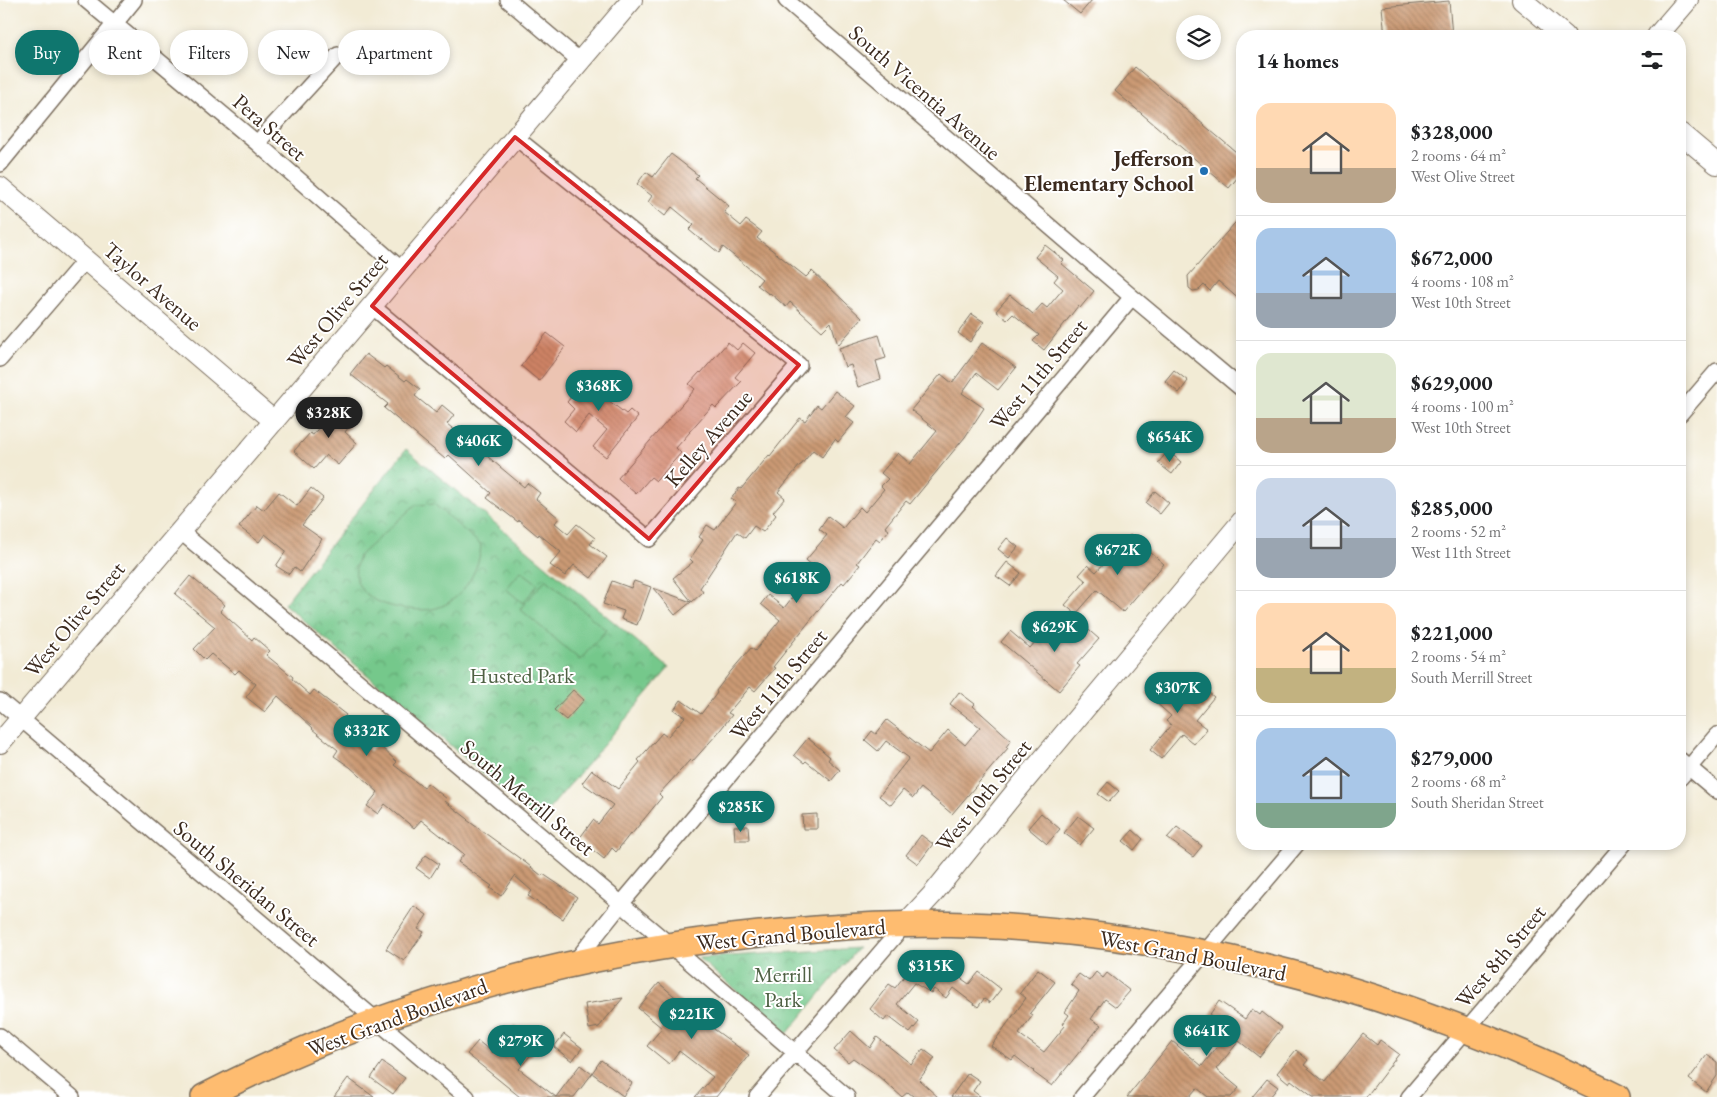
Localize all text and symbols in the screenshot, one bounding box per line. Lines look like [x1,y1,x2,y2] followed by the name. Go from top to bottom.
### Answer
[1176,15,1221,60] map controls
[1176,15,1221,60] button: layers
[843,18,1007,167] street label: South Vicentia Avenue
[15,30,79,75] chip: Buy
[89,30,160,75] chip: Rent
[170,30,248,75] chip: Filters
[258,30,328,75] chip: New
[338,30,450,75] chip: Apartment
[1638,46,1666,74] icon: filters
[1256,47,1339,74] text: 14 homes
[227,87,313,167] street label: Pera Street
[1411,118,1493,145] text: $328,000
[1296,123,1356,183] icon: home
[1024,144,1195,198] place label: Jefferson Elementary School
[1411,145,1506,166] text: 2 rooms · 64 m²
[1198,165,1210,177] marker: Jefferson Elementary School
[1411,166,1515,187] text: West Olive Street
[97,236,208,338] street label: Taylor Avenue
[1411,244,1493,271] text: $672,000
[280,246,394,374] street label: West Olive Street
[1296,248,1356,308] icon: home
[1411,271,1514,292] text: 4 rooms · 108 m²
[1411,292,1511,313] text: West 10th Street
[983,312,1094,436] street label: West 11th Street
[1411,369,1493,396] text: $629,000
[564,370,634,412] pin: $368K
[1296,373,1356,433] icon: home
[577,375,621,396] text: $368K
[658,383,759,493] street label: Kelley Avenue
[294,396,364,439] pin: $328K
[1411,396,1514,417] text: 4 rooms · 100 m²
[307,402,351,423] text: $328K
[1411,417,1511,438] text: West 10th Street
[1135,420,1205,463] pin: $654K
[444,424,514,467] pin: $406K
[1148,426,1192,447] text: $654K
[457,430,501,451] text: $406K
[1411,494,1493,521] text: $285,000
[1296,498,1356,558] icon: home
[1411,521,1506,542] text: 2 rooms · 52 m²
[1083,534,1153,576] pin: $672K
[1096,539,1140,560] text: $672K
[1411,542,1511,563] text: West 11th Street
[17,555,131,683] street label: West Olive Street
[762,562,832,604] pin: $618K
[775,567,819,588] text: $618K
[1020,610,1090,653] pin: $629K
[1033,616,1077,637] text: $629K
[1411,619,1493,646] text: $221,000
[723,622,834,746] street label: West 11th Street
[1296,623,1356,683] icon: home
[1411,646,1506,667] text: 2 rooms · 54 m²
[470,661,575,690] park label: Husted Park
[1411,667,1532,688] text: South Merrill Street
[1143,672,1213,714] pin: $307K
[1156,677,1200,698] text: $307K
[332,714,402,757] pin: $332K
[345,720,389,741] text: $332K
[455,733,601,862] street label: South Merrill Street
[929,733,1038,858] street label: West 10th Street
[1411,744,1493,771] text: $279,000
[1296,748,1356,808] icon: home
[1411,771,1506,792] text: 2 rooms · 68 m²
[706,790,776,833] pin: $285K
[1411,792,1544,813] text: South Sheridan Street
[719,796,763,817] text: $285K
[167,814,326,953] street label: South Sheridan Street
[1449,898,1552,1014] street label: West 8th Street
[695,912,888,957] street label: West Grand Boulevard
[1097,923,1290,988] street label: West Grand Boulevard
[896,950,966,992] pin: $315K
[909,955,953,976] text: $315K
[754,960,812,1014] park label: Merrill Park
[303,971,492,1064] street label: West Grand Boulevard
[657,998,727,1040] pin: $221K
[670,1003,714,1024] text: $221K
[1172,1014,1242,1057] pin: $641K
[1185,1020,1229,1041] text: $641K
[486,1024,556,1067] pin: $279K
[499,1030,543,1051] text: $279K

